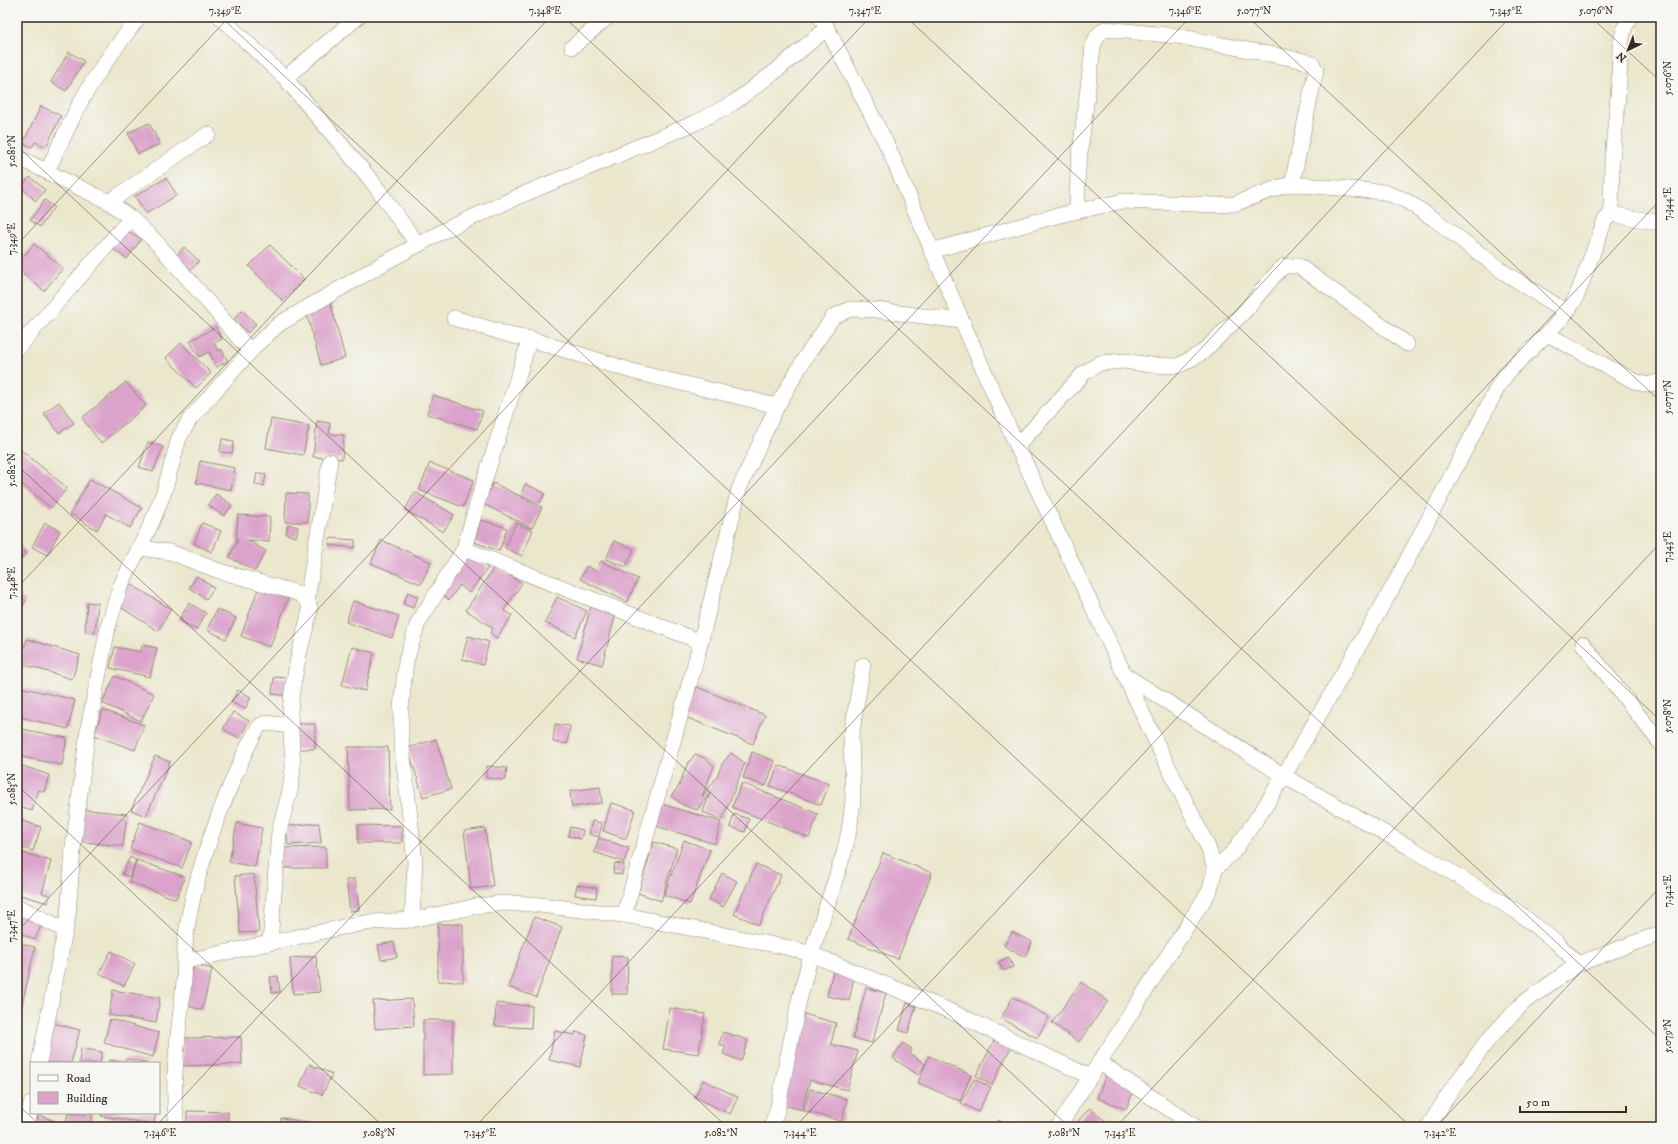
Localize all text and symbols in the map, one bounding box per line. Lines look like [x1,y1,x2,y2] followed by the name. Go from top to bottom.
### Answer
[209,5,241,17] text: 7.349°E
[529,5,561,17] text: 7.348°E
[849,5,881,17] text: 7.347°E
[1169,5,1201,17] text: 7.346°E
[1237,5,1271,17] text: 5.077°N
[1490,5,1522,17] text: 7.345°E
[1579,5,1613,17] text: 5.076°N
[1608,30,1648,70] north arrow
[1614,48,1630,65] text: N
[1662,61,1674,95] text: 5.076°N
[6,135,18,167] text: 5.081°N
[1662,187,1674,221] text: 7.344°E
[6,223,18,255] text: 7.349°E
[1662,380,1674,414] text: 5.077°N
[6,453,18,487] text: 5.082°N
[1662,531,1674,563] text: 7.343°E
[6,567,18,599] text: 7.348°E
[1662,699,1674,733] text: 5.078°N
[6,773,18,805] text: 5.083°N
[1662,875,1674,907] text: 7.342°E
[6,910,18,942] text: 7.347°E
[1662,1019,1674,1053] text: 5.079°N
[30,1062,160,1114] legend
[66,1071,91,1086] text: Road
[1520,1088,1626,1114] scale bar
[66,1091,107,1106] text: Building
[1526,1095,1550,1110] text: 50 m
[144,1127,176,1139] text: 7.346°E
[363,1127,395,1139] text: 5.083°N
[464,1127,496,1139] text: 7.345°E
[704,1127,738,1139] text: 5.082°N
[783,1127,817,1139] text: 7.344°E
[1048,1127,1080,1139] text: 5.081°N
[1104,1127,1136,1139] text: 7.343°E
[1424,1127,1456,1139] text: 7.342°E

